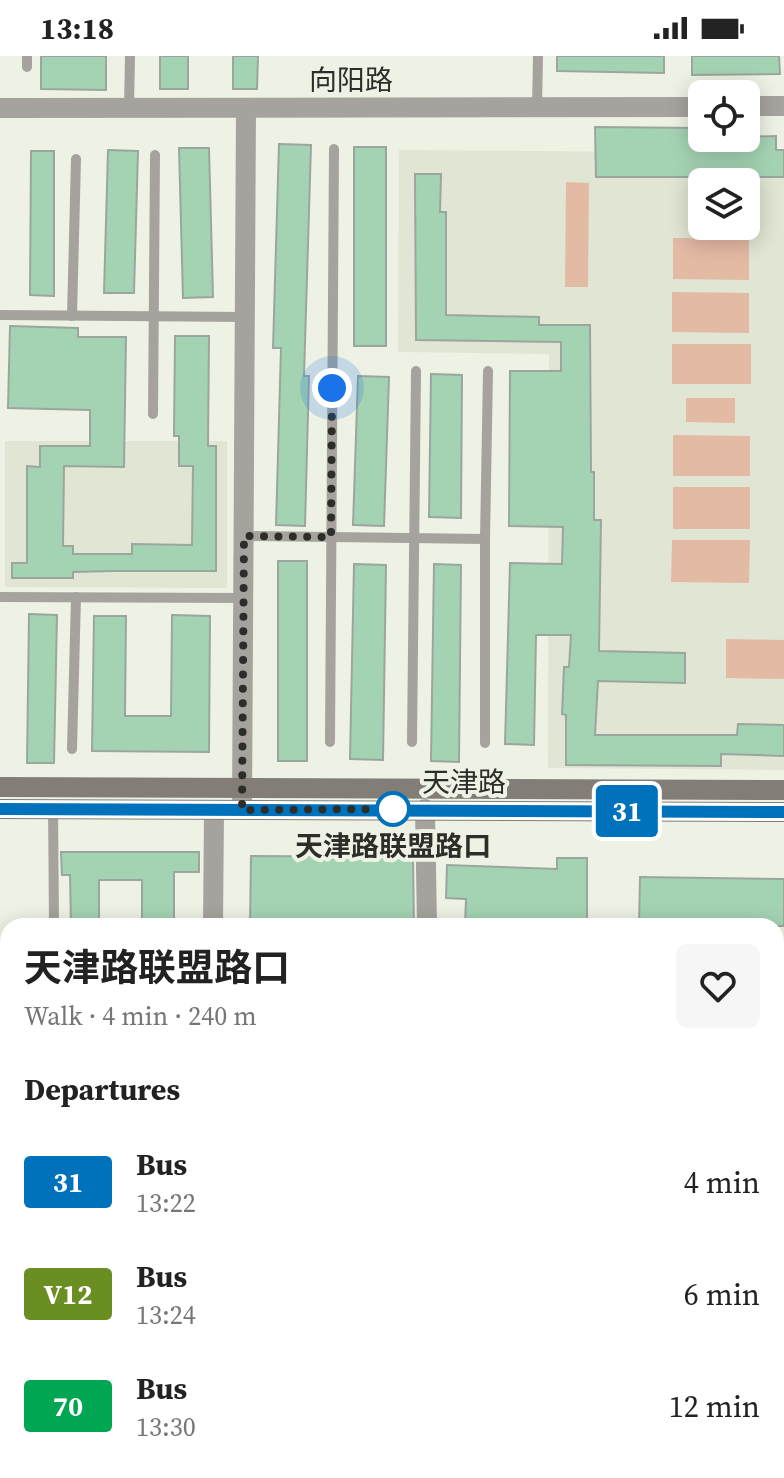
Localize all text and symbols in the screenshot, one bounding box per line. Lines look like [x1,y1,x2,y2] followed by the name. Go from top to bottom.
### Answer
[40,8,114,49] text: 13:18
[309,61,393,99] street label: 向阳路
[688,80,760,240] map controls
[688,80,760,152] button: locate
[688,168,760,240] button: layers
[312,368,352,408] your location
[422,763,506,801] street label: 天津路
[591,785,663,837] line badge: 31
[376,792,410,826] marker: 天津路联盟路口
[612,792,642,830] text: 31
[295,827,491,865] place label: 天津路联盟路口
[24,942,290,994] text: 天津路联盟路口
[676,944,760,1028] button: heart
[24,998,257,1034] text: Walk · 4 min · 240 m
[24,1069,180,1110] text: Departures
[136,1144,187,1185] text: Bus
[684,1162,760,1203] text: 4 min
[53,1163,83,1201] text: 31
[136,1185,196,1221] text: 13:22
[136,1256,187,1297] text: Bus
[684,1274,760,1315] text: 6 min
[44,1275,92,1313] text: V12
[136,1297,196,1333] text: 13:24
[136,1368,187,1409] text: Bus
[669,1386,760,1427] text: 12 min
[53,1387,83,1425] text: 70
[136,1409,196,1445] text: 13:30

